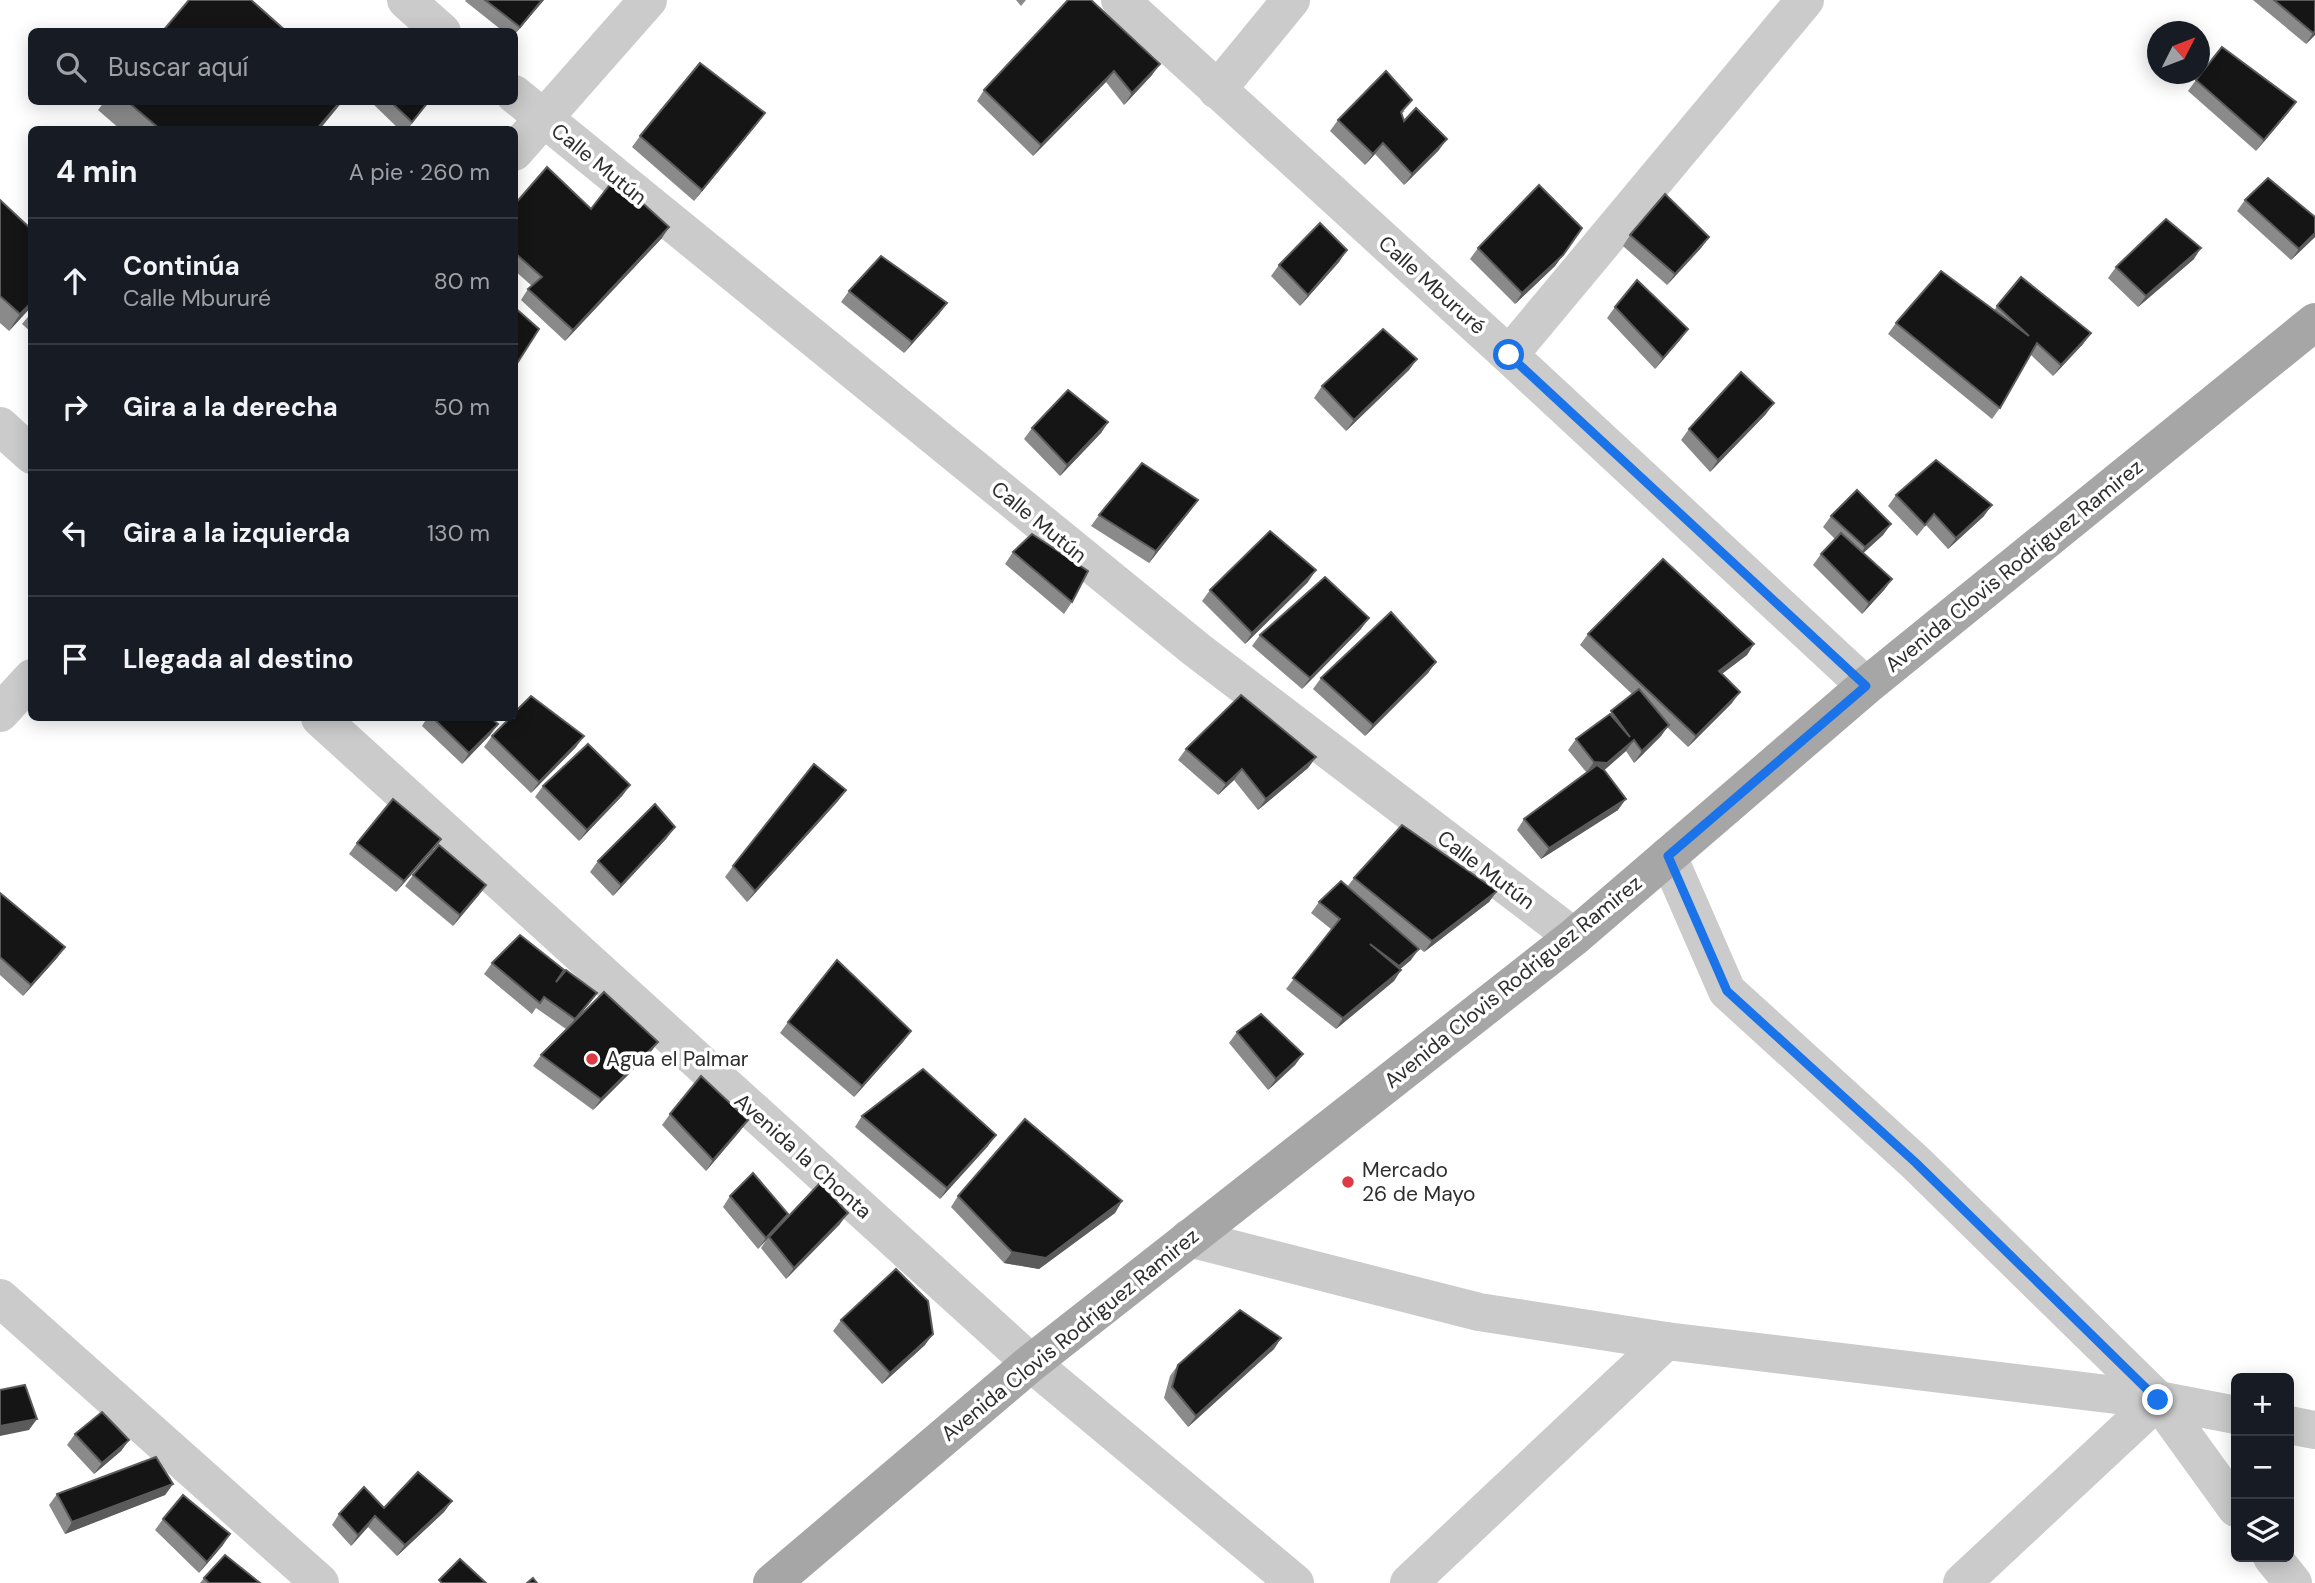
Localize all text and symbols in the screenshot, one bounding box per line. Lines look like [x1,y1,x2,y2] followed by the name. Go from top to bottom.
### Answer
[2147,21,2210,84] north arrow
[28,28,518,105] search box
[52,48,90,86] icon: search
[108,50,248,84] text: Buscar aquí
[545,117,653,211] street label: Calle Mutún
[56,152,138,191] text: 4 min
[349,157,490,187] text: A pie · 260 m
[1372,229,1492,341] street label: Calle Mbururé
[123,249,240,283] text: Continúa
[56,262,94,300] icon: ahead
[434,266,490,296] text: 80 m
[123,283,271,313] text: Calle Mbururé
[1493,339,1524,370] route start
[56,388,94,426] icon: right
[123,390,338,424] text: Gira a la derecha
[434,392,490,422] text: 50 m
[1879,453,2149,679] street label: Avenida Clovis Rodriguez Ramirez
[985,475,1093,569] street label: Calle Mutún
[56,514,94,552] icon: left
[123,516,350,550] text: Gira a la izquierda
[427,518,490,548] text: 130 m
[56,640,94,678] icon: arrive
[123,642,354,676] text: Llegada al destino
[1432,824,1540,916] street label: Calle Mutún
[1378,869,1648,1095] street label: Avenida Clovis Rodriguez Ramirez
[606,1045,749,1073] place label: Agua el Palmar
[584,1051,600,1067] marker: Agua el Palmar
[728,1087,878,1225] street label: Avenida la Chonta
[1362,1156,1475,1208] place label: Mercado 26 de Mayo
[1340,1174,1356,1190] marker: Mercado 26 de Mayo
[935,1222,1205,1448] street label: Avenida Clovis Rodriguez Ramirez
[2231,1373,2294,1562] map controls
[2231,1373,2294,1436] button: +
[2142,1384,2173,1415] route end
[2231,1436,2294,1499] button: −
[2231,1499,2294,1562] button: layers

